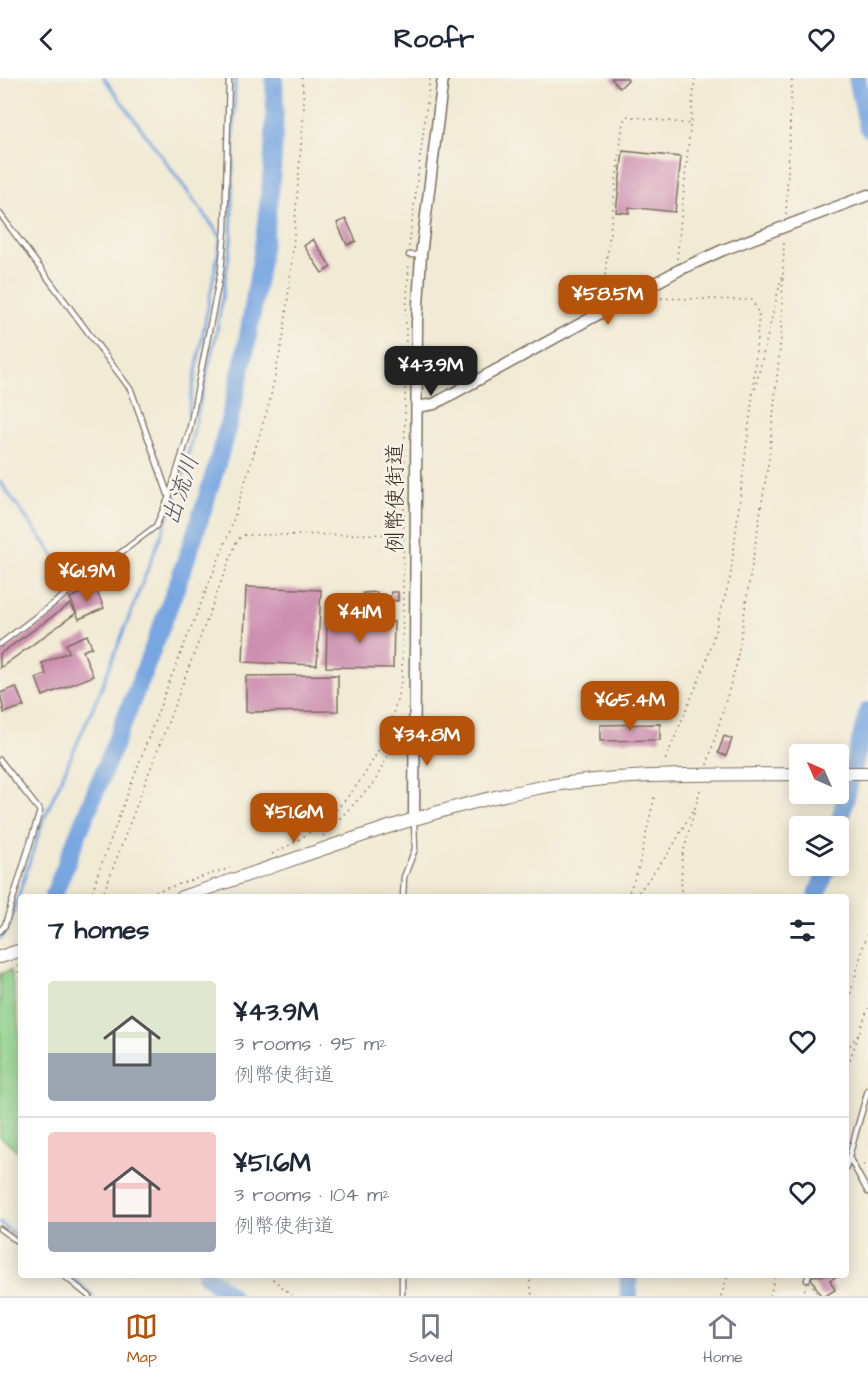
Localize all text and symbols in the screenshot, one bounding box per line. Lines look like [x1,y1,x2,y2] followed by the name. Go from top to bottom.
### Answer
[394,20,474,58] text: Roofr
[30,23,63,56] icon: back
[805,23,838,56] icon: heart
[559,275,657,326] pin: ¥58.5M
[572,280,644,308] text: ¥58.5M
[382,346,480,397] pin: ¥43.9M
[398,351,464,379] text: ¥43.9M
[380,443,411,553] street label: 例幣使街道
[154,451,208,529] water label: 出流川
[38,552,136,603] pin: ¥61.9M
[59,557,115,585] text: ¥61.9M
[324,593,396,644] pin: ¥41M
[338,598,382,626] text: ¥41M
[581,681,679,732] pin: ¥65.4M
[595,686,665,714] text: ¥65.4M
[378,716,476,767] pin: ¥34.8M
[394,721,460,749] text: ¥34.8M
[789,744,849,804] north arrow
[789,744,849,876] map controls
[245,793,343,844] pin: ¥51.6M
[264,798,324,826] text: ¥51.6M
[789,816,849,876] button: layers
[48,912,149,948] text: 7 homes
[786,914,819,947] icon: filters
[234,994,319,1030] text: ¥43.9M
[96,1005,168,1077] icon: home
[786,1025,819,1058] icon: heart
[234,1030,387,1058] text: 3 rooms · 95 m²
[234,1061,334,1089] text: 例幣使街道
[234,1145,311,1181] text: ¥51.6M
[96,1156,168,1228] icon: home
[786,1176,819,1209] icon: heart
[234,1181,390,1209] text: 3 rooms · 104 m²
[234,1212,334,1240] text: 例幣使街道
[125,1310,158,1368] tab: Map
[409,1310,452,1368] tab: Saved
[703,1310,743,1368] tab: Home

